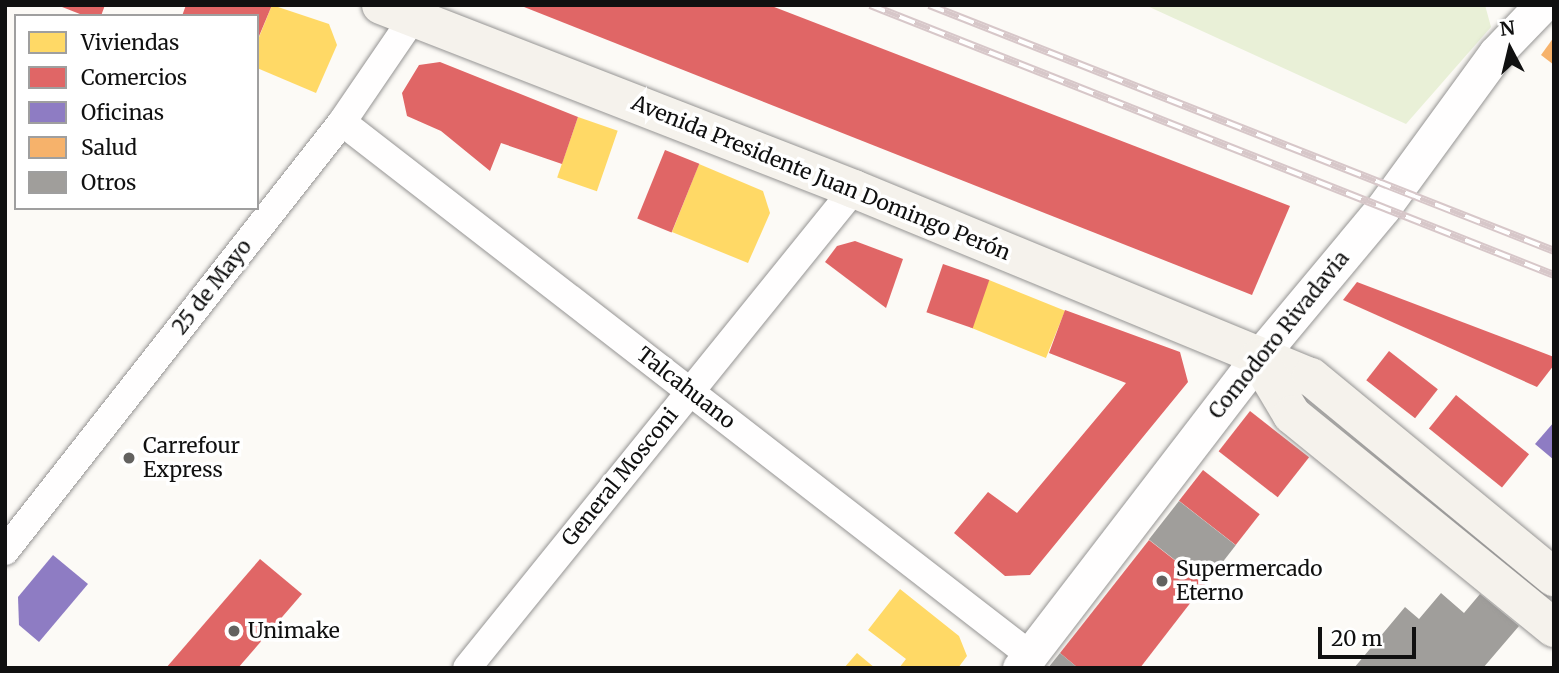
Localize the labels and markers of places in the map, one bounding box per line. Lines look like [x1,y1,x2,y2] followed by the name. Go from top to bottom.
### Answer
[143,433,240,483] place label: Carrefour Express
[121,450,137,466] marker: Carrefour Express
[1176,556,1323,606] place label: Supermercado Eterno
[1154,573,1170,589] marker: Supermercado Eterno
[248,618,340,644] place label: Unimake
[226,623,242,639] marker: Unimake

